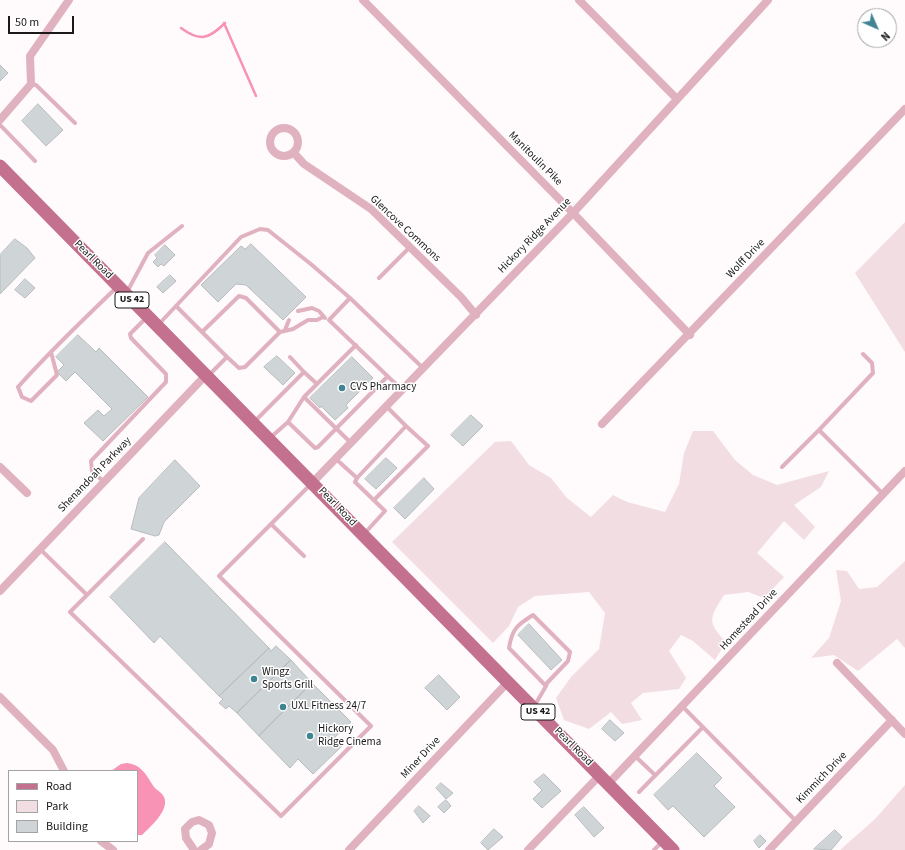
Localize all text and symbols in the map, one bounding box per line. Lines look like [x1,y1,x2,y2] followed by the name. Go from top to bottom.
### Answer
[10,8,76,34] scale bar
[857,8,897,48] north arrow
[15,14,39,31] text: 50 m
[877,28,893,44] text: N
[505,129,565,189] street label: Manitoulin Pike
[367,193,443,265] street label: Glencove Commons
[496,196,574,276] street label: Hickory Ridge Avenue
[724,237,768,281] street label: Wolff Drive
[71,238,115,282] street label: Pearl Road
[115,292,149,308] road number: US 42
[350,381,416,395] place label: CVS Pharmacy
[337,383,347,393] marker: CVS Pharmacy
[56,435,134,515] street label: Shenandoah Parkway
[315,485,359,529] street label: Pearl Road
[717,587,781,653] street label: Homestead Drive
[262,666,313,692] place label: Wingz Sports Grill
[249,674,259,684] marker: Wingz Sports Grill
[291,700,366,714] place label: UXL Fitness 24/7
[278,702,288,712] marker: UXL Fitness 24/7
[521,704,555,720] road number: US 42
[318,723,381,749] place label: Hickory Ridge Cinema
[551,725,595,769] street label: Pearl Road
[305,731,315,741] marker: Hickory Ridge Cinema
[398,734,444,782] street label: Miner Drive
[794,749,850,807] street label: Kimmich Drive
[8,770,138,842] legend
[46,778,72,795] text: Road
[46,798,68,815] text: Park
[46,818,88,835] text: Building

